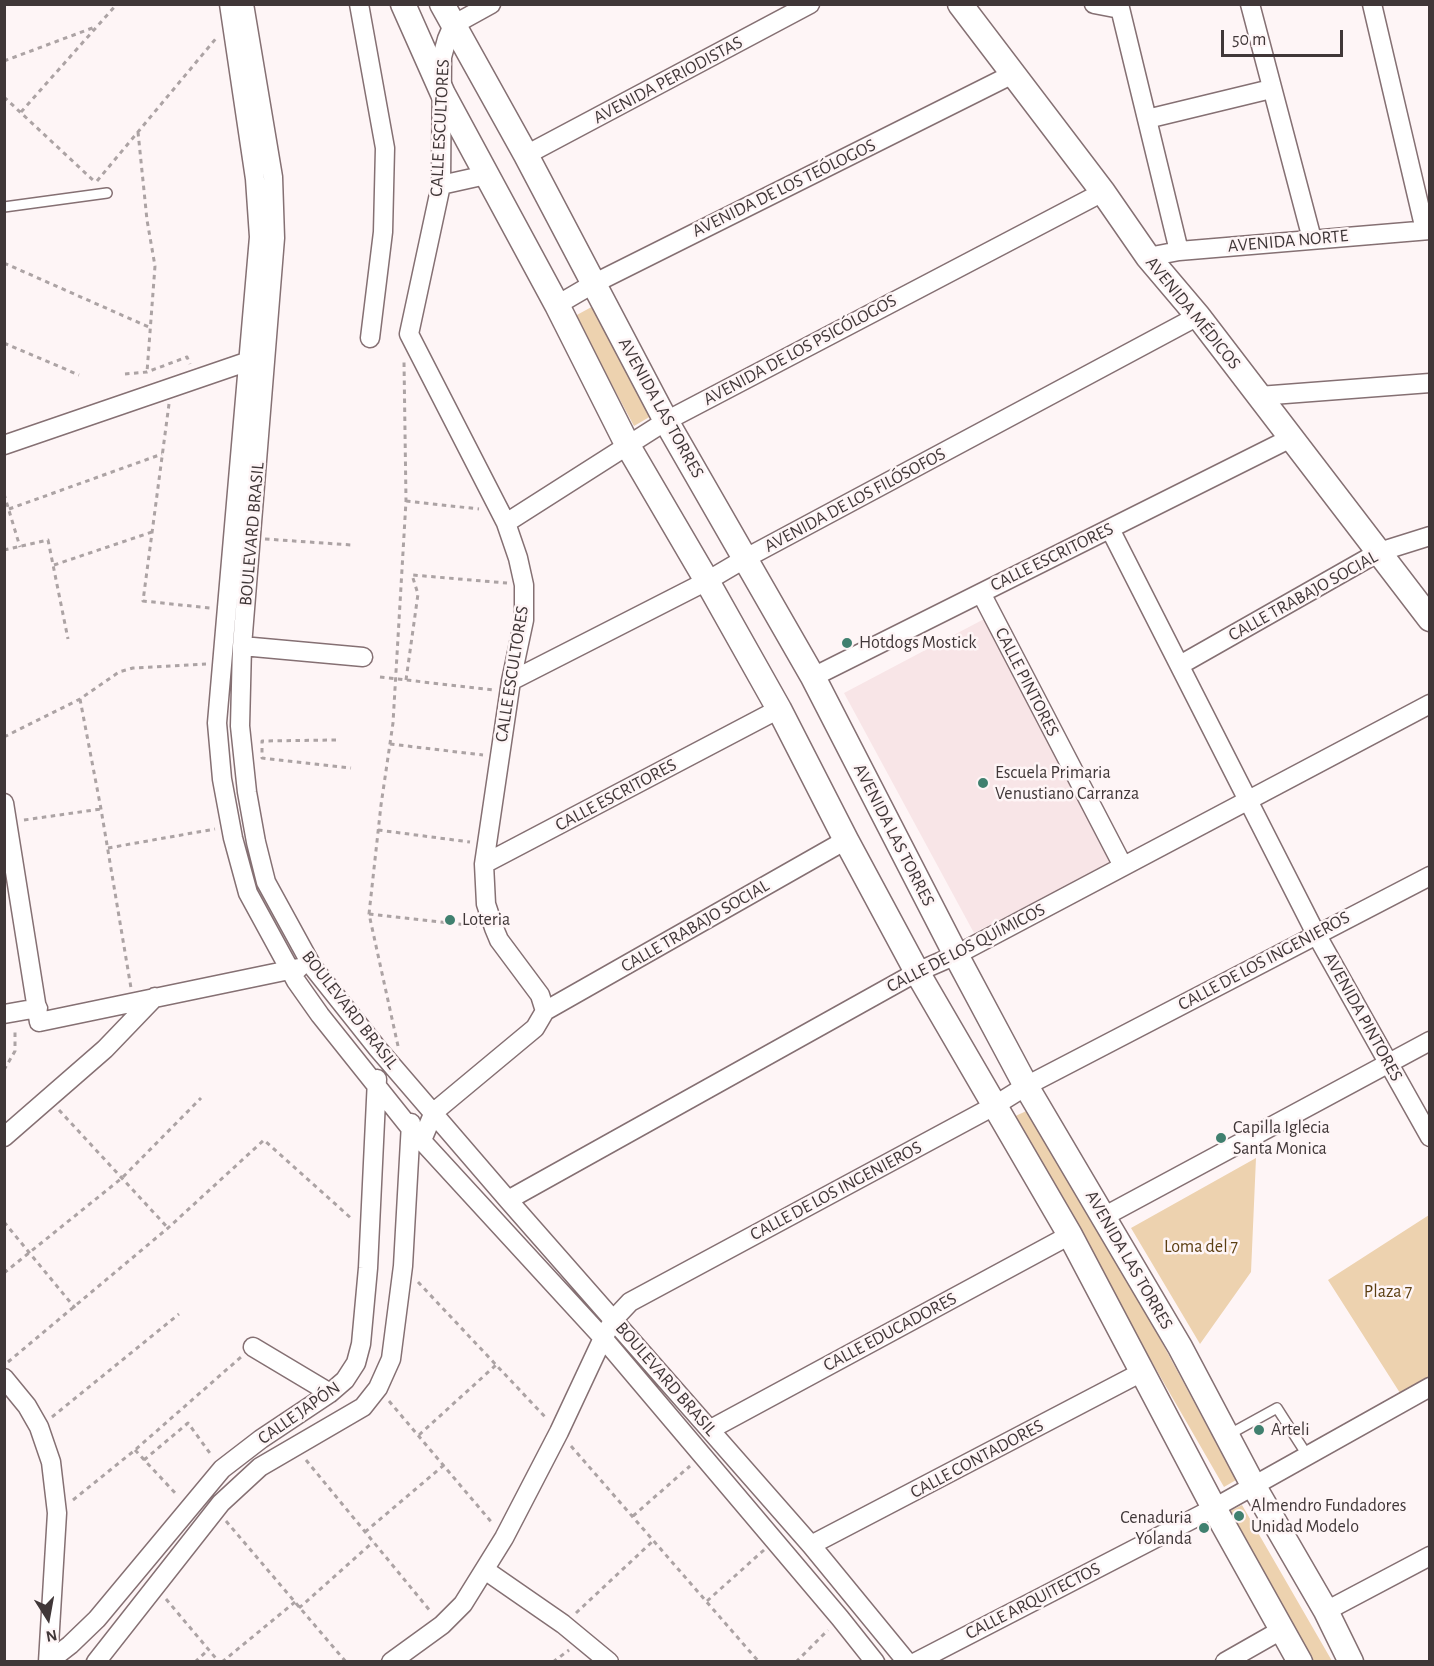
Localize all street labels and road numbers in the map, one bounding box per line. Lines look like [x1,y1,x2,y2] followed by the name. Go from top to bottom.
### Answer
[590,31,746,129] street label: AVENIDA PERIODISTAS
[426,59,454,197] street label: CALLE ESCULTORES
[689,134,879,242] street label: AVENIDA DE LOS TEÓLOGOS
[1227,225,1349,257] street label: AVENIDA NORTE
[1141,252,1245,374] street label: AVENIDA MÉDICOS
[700,290,900,410] street label: AVENIDA DE LOS PSICÓLOGOS
[614,334,708,482] street label: AVENIDA LAS TORRES
[761,443,949,557] street label: AVENIDA DE LOS FILÓSOFOS
[235,461,269,607] street label: BOULEVARD BRASIL
[987,518,1117,596] street label: CALLE ESCRITORES
[1225,546,1381,646] street label: CALLE TRABAJO SOCIAL
[491,604,533,744] street label: CALLE ESCULTORES
[990,624,1064,740] street label: CALLE PINTORES
[552,754,680,836] street label: CALLE ESCRITORES
[849,760,939,910] street label: AVENIDA LAS TORRES
[617,875,773,977] street label: CALLE TRABAJO SOCIAL
[883,899,1049,997] street label: CALLE DE LOS QUÍMICOS
[1175,907,1353,1015] street label: CALLE DE LOS INGENIEROS
[297,947,403,1073] street label: BOULEVARD BRASIL
[1319,949,1407,1085] street label: AVENIDA PINTORES
[747,1137,925,1245] street label: CALLE DE LOS INGENIEROS
[1080,1187,1178,1333] street label: AVENIDA LAS TORRES
[820,1288,960,1376] street label: CALLE EDUCADORES
[611,1318,721,1440] street label: BOULEVARD BRASIL
[254,1377,344,1449] street label: CALLE JAPÓN
[907,1415,1047,1503] street label: CALLE CONTADORES
[962,1558,1104,1644] street label: CALLE ARQUITECTOS

